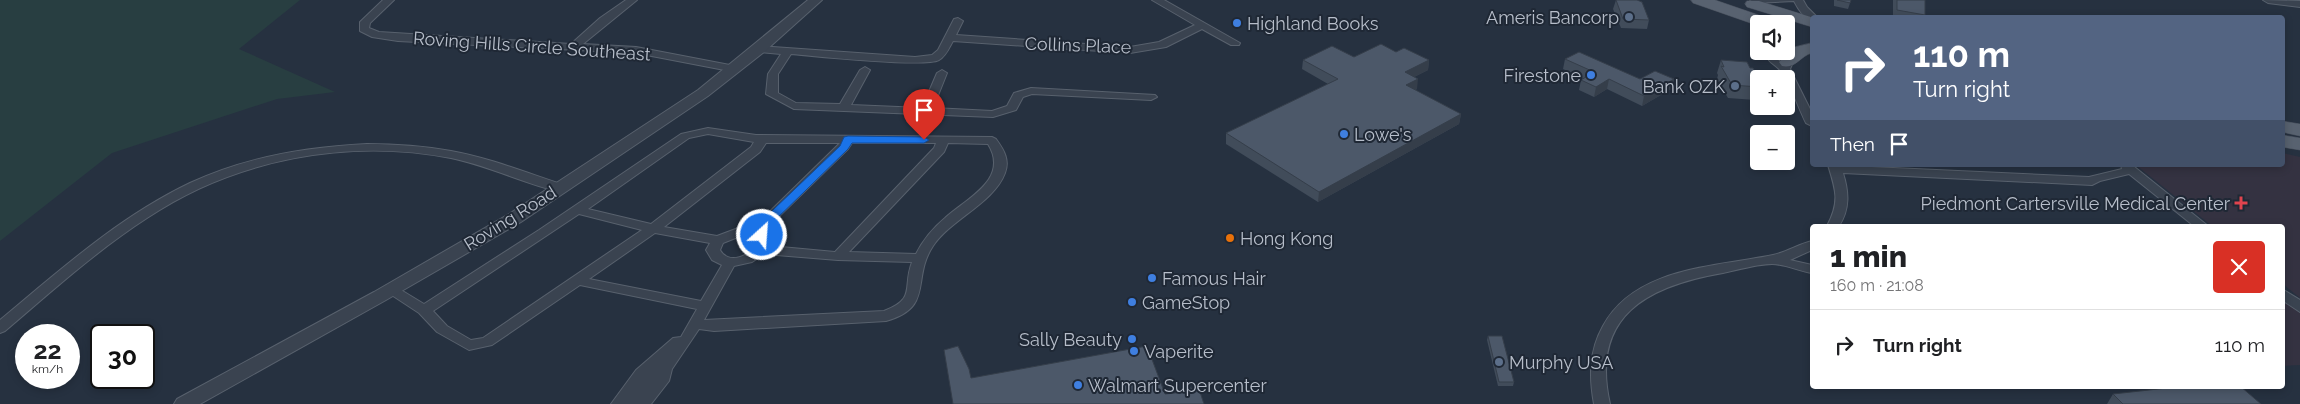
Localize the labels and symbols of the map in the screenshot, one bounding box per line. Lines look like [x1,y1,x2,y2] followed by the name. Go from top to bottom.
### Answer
[1486,7,1619,28] place label: Ameris Bancorp
[1623,11,1635,23] marker: Ameris Bancorp
[1247,13,1379,34] place label: Highland Books
[1231,17,1243,29] marker: Highland Books
[413,27,651,65] street label: Roving Hills Circle Southeast
[1024,33,1132,57] street label: Collins Place
[1504,65,1581,86] place label: Firestone
[1585,69,1597,81] marker: Firestone
[1642,76,1725,97] place label: Bank OZK
[1729,80,1741,92] marker: Bank OZK
[903,89,945,140] pin
[1354,124,1412,145] place label: Lowe's
[1338,128,1350,140] marker: Lowe's
[460,181,560,255] street label: Roving Road
[1921,193,2231,214] place label: Piedmont Cartersville Medical Center
[2234,196,2248,210] marker: Piedmont Cartersville Medical Center
[735,208,787,260] position arrow
[1240,228,1333,249] place label: Hong Kong
[1224,232,1236,244] marker: Hong Kong
[1162,268,1266,289] place label: Famous Hair
[1146,272,1158,284] marker: Famous Hair
[1142,292,1230,313] place label: GameStop
[1126,296,1138,308] marker: GameStop
[90,324,155,389] speed limit sign: 30
[1019,329,1122,350] place label: Sally Beauty
[1126,333,1138,345] marker: Sally Beauty
[1144,341,1214,362] place label: Vaperite
[1128,345,1140,357] marker: Vaperite
[1509,352,1613,373] place label: Murphy USA
[1493,356,1505,368] marker: Murphy USA
[1088,375,1267,396] place label: Walmart Supercenter
[1072,379,1084,391] marker: Walmart Supercenter

